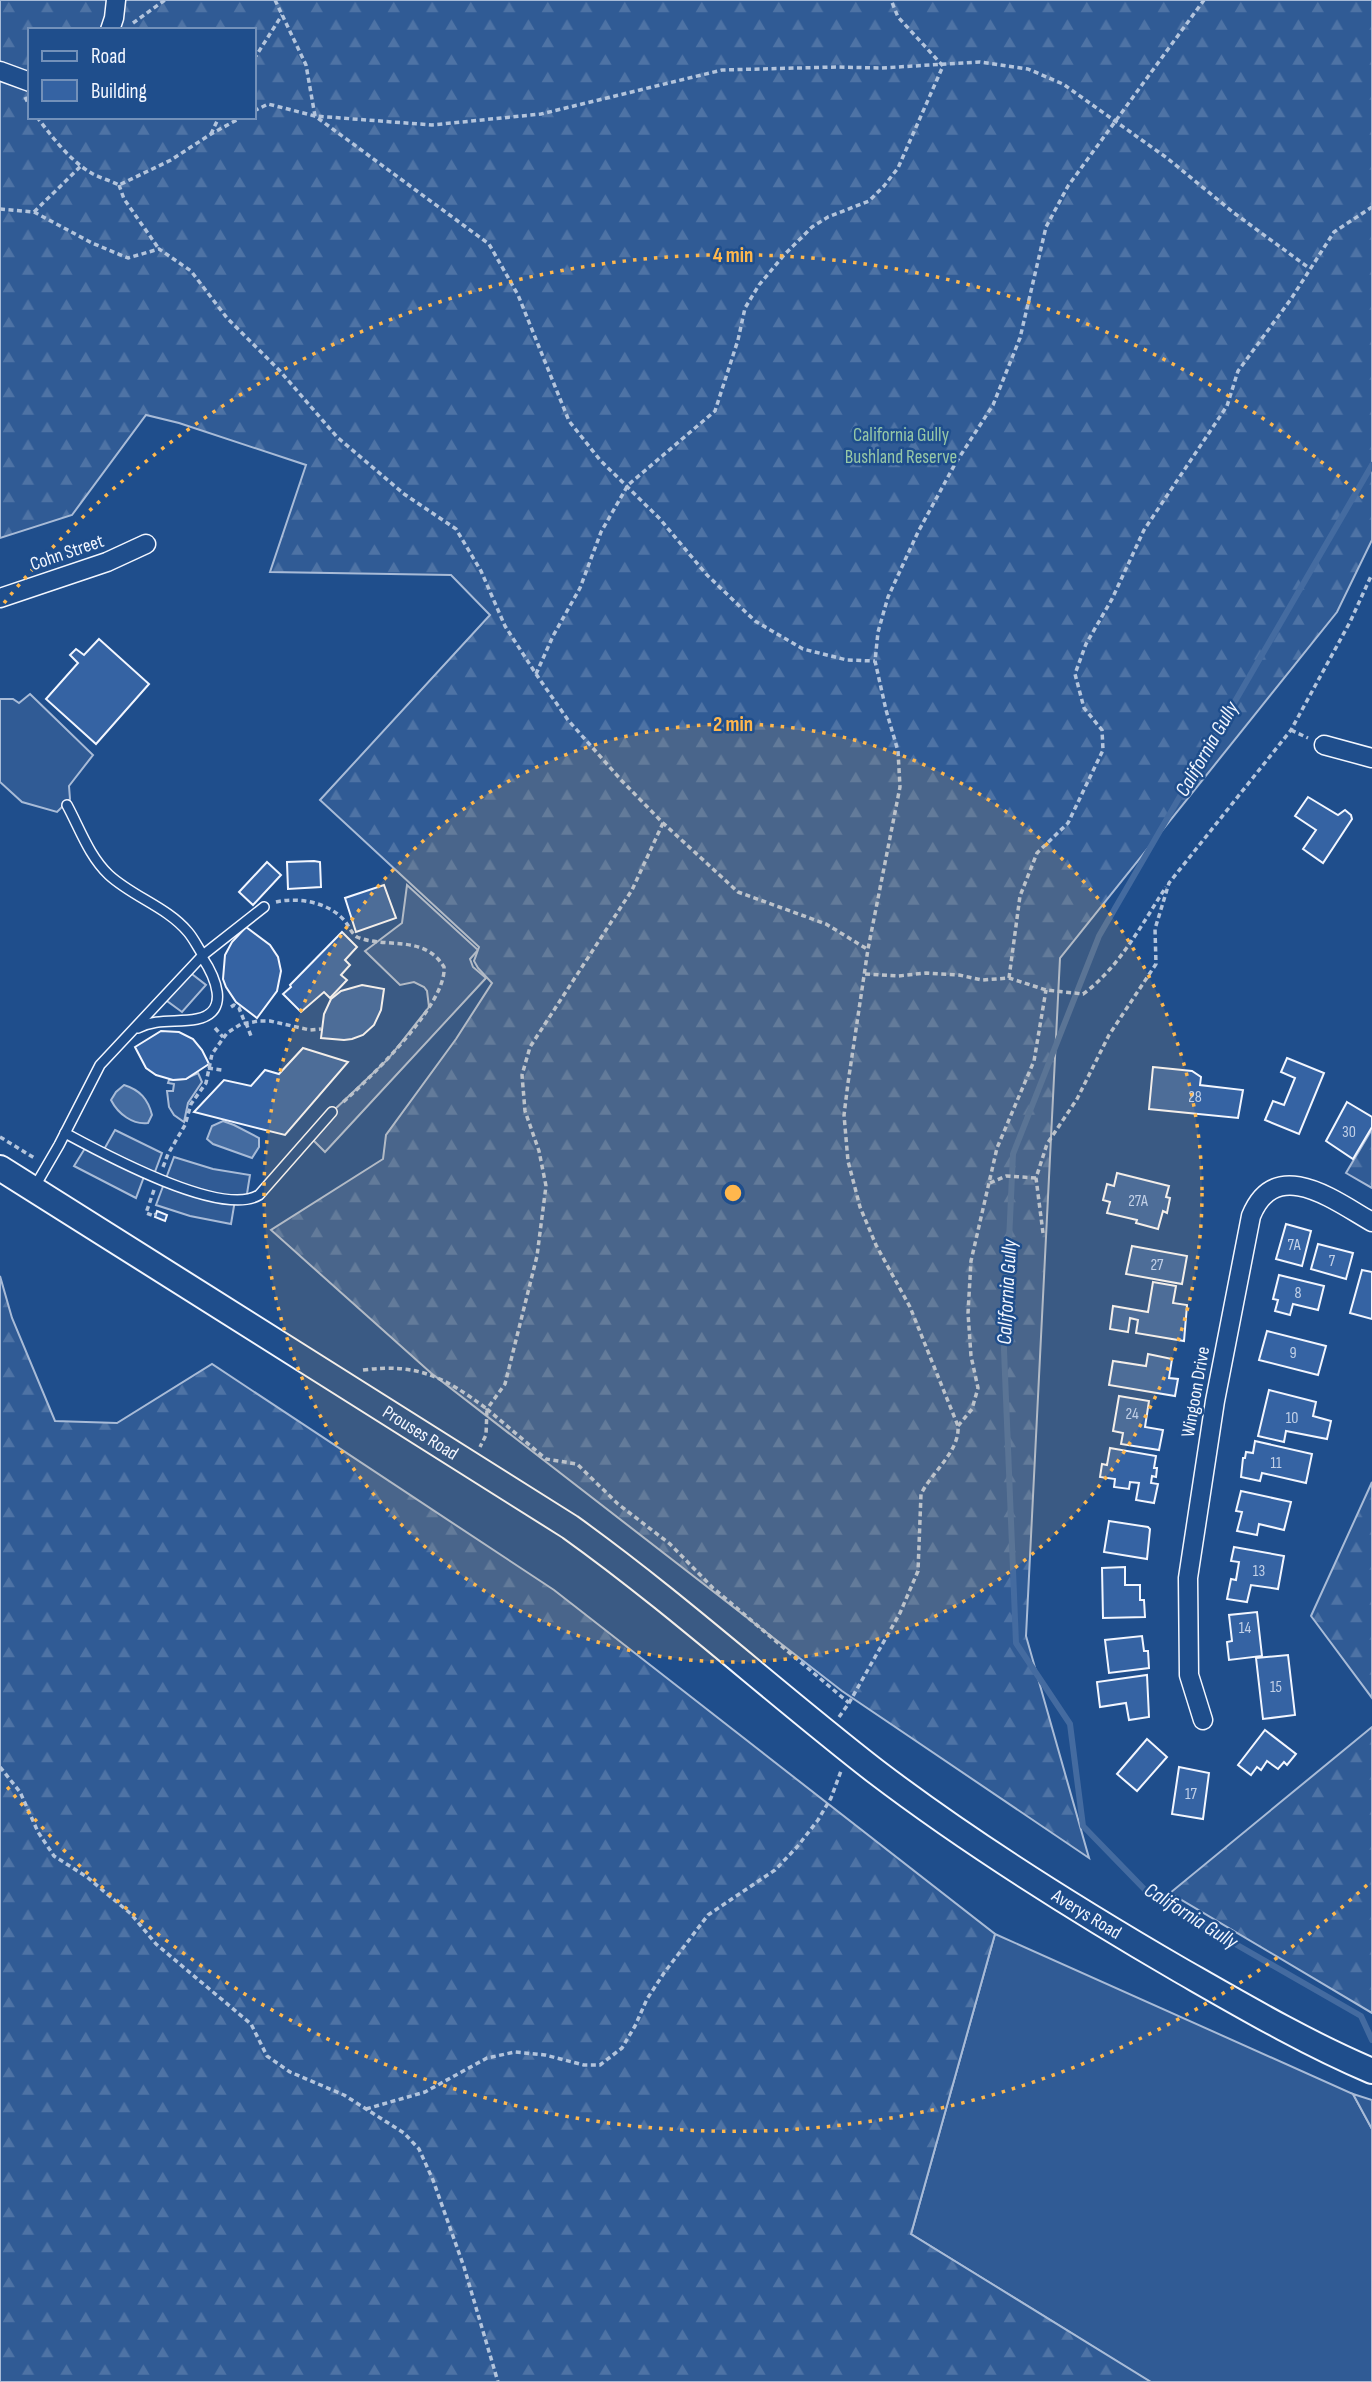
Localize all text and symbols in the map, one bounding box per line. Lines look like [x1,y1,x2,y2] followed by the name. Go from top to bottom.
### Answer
[28,28,256,119] legend
[91,44,126,69] text: Road
[91,79,147,104] text: Building
[713,243,753,268] text: 4 min
[845,424,957,469] park label: California Gully Bushland Reserve
[27,530,107,576] street label: Cohn Street
[1170,696,1245,801] water label: California Gully
[713,712,753,737] text: 2 min
[1188,1088,1202,1107] house number: 28
[1342,1123,1356,1142] house number: 30
[721,1181,745,1205] centre of rings
[1128,1192,1148,1211] house number: 27A
[1288,1236,1301,1255] house number: 7A
[992,1238,1022,1345] water label: California Gully
[1329,1252,1336,1271] house number: 7
[1150,1256,1164,1275] house number: 27
[1294,1284,1302,1303] house number: 8
[1289,1344,1297,1363] house number: 9
[1177,1345,1215,1439] street label: Wingoon Drive
[378,1400,463,1465] street label: Prouses Road
[1125,1405,1139,1424] house number: 24
[1286,1409,1298,1428] house number: 10
[1270,1454,1282,1473] house number: 11
[1253,1562,1265,1581] house number: 13
[1239,1619,1251,1638] house number: 14
[1270,1678,1282,1697] house number: 15
[1185,1785,1198,1804] house number: 17
[1140,1877,1243,1955] water label: California Gully
[1047,1884,1126,1944] street label: Averys Road

